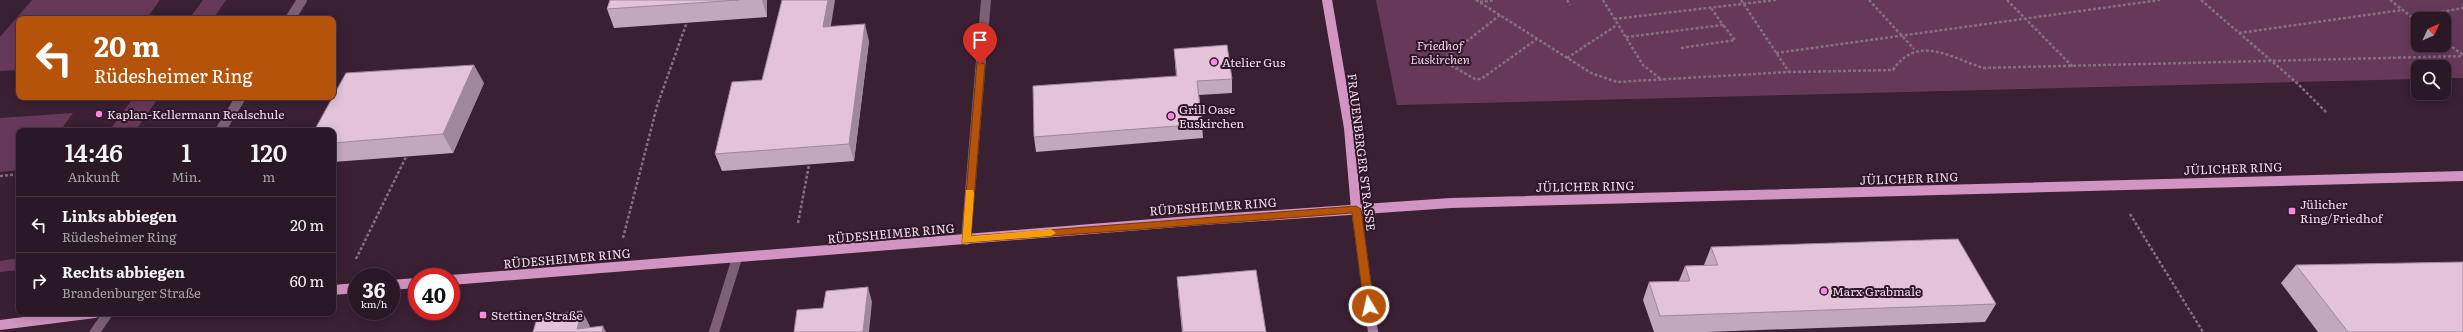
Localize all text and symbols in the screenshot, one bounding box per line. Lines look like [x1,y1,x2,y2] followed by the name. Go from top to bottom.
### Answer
[2411,12,2451,52] north arrow
[2411,12,2451,100] map controls
[963,23,997,64] pin
[94,24,160,66] text: 20 m
[969,29,991,51] icon: arrive
[28,32,80,84] icon: left
[1410,36,1470,68] park label: Friedhof Euskirchen
[1222,53,1286,71] place label: Atelier Gus
[1209,57,1219,67] marker: Atelier Gus
[2411,60,2451,100] button: search
[94,62,252,89] text: Rüdesheimer Ring
[1343,72,1381,232] street label: FRAUENBERGER STRASSE
[1179,100,1244,132] place label: Grill Oase Euskirchen
[107,105,284,123] place label: Kaplan-Kellermann Realschule
[94,109,104,119] marker: Kaplan-Kellermann Realschule
[1166,111,1176,121] marker: Grill Oase Euskirchen
[65,134,123,169] text: 14:46
[182,134,191,169] text: 1
[250,134,287,169] text: 120
[2183,157,2283,179] street label: JÜLICHER RING
[68,167,120,186] text: Ankunft
[171,167,202,186] text: Min.
[263,167,275,186] text: m
[1859,167,1959,189] street label: JÜLICHER RING
[1536,176,1634,196] street label: JÜLICHER RING
[1149,193,1277,219] street label: RÜDESHEIMER RING
[2300,195,2384,227] place label: Jülicher Ring/Friedhof
[62,204,177,227] text: Links abbiegen
[2287,206,2297,216] marker: Jülicher Ring/Friedhof
[290,213,324,236] text: 20 m
[28,214,50,236] icon: left
[827,218,955,248] street label: RÜDESHEIMER RING
[62,227,176,246] text: Rüdesheimer Ring
[503,243,631,273] street label: RÜDESHEIMER RING
[62,260,185,283] text: Rechts abbiegen
[408,268,460,320] speed limit sign: 40
[290,269,324,292] text: 60 m
[28,270,50,292] icon: right
[363,274,385,304] text: 36
[1832,282,1921,300] place label: Marx Grabmale
[62,283,201,302] text: Brandenburger Straße
[1348,285,1390,327] position arrow
[1819,286,1829,296] marker: Marx Grabmale
[361,296,387,311] text: km/h
[491,306,583,324] place label: Stettiner Straße
[478,310,488,320] marker: Stettiner Straße

